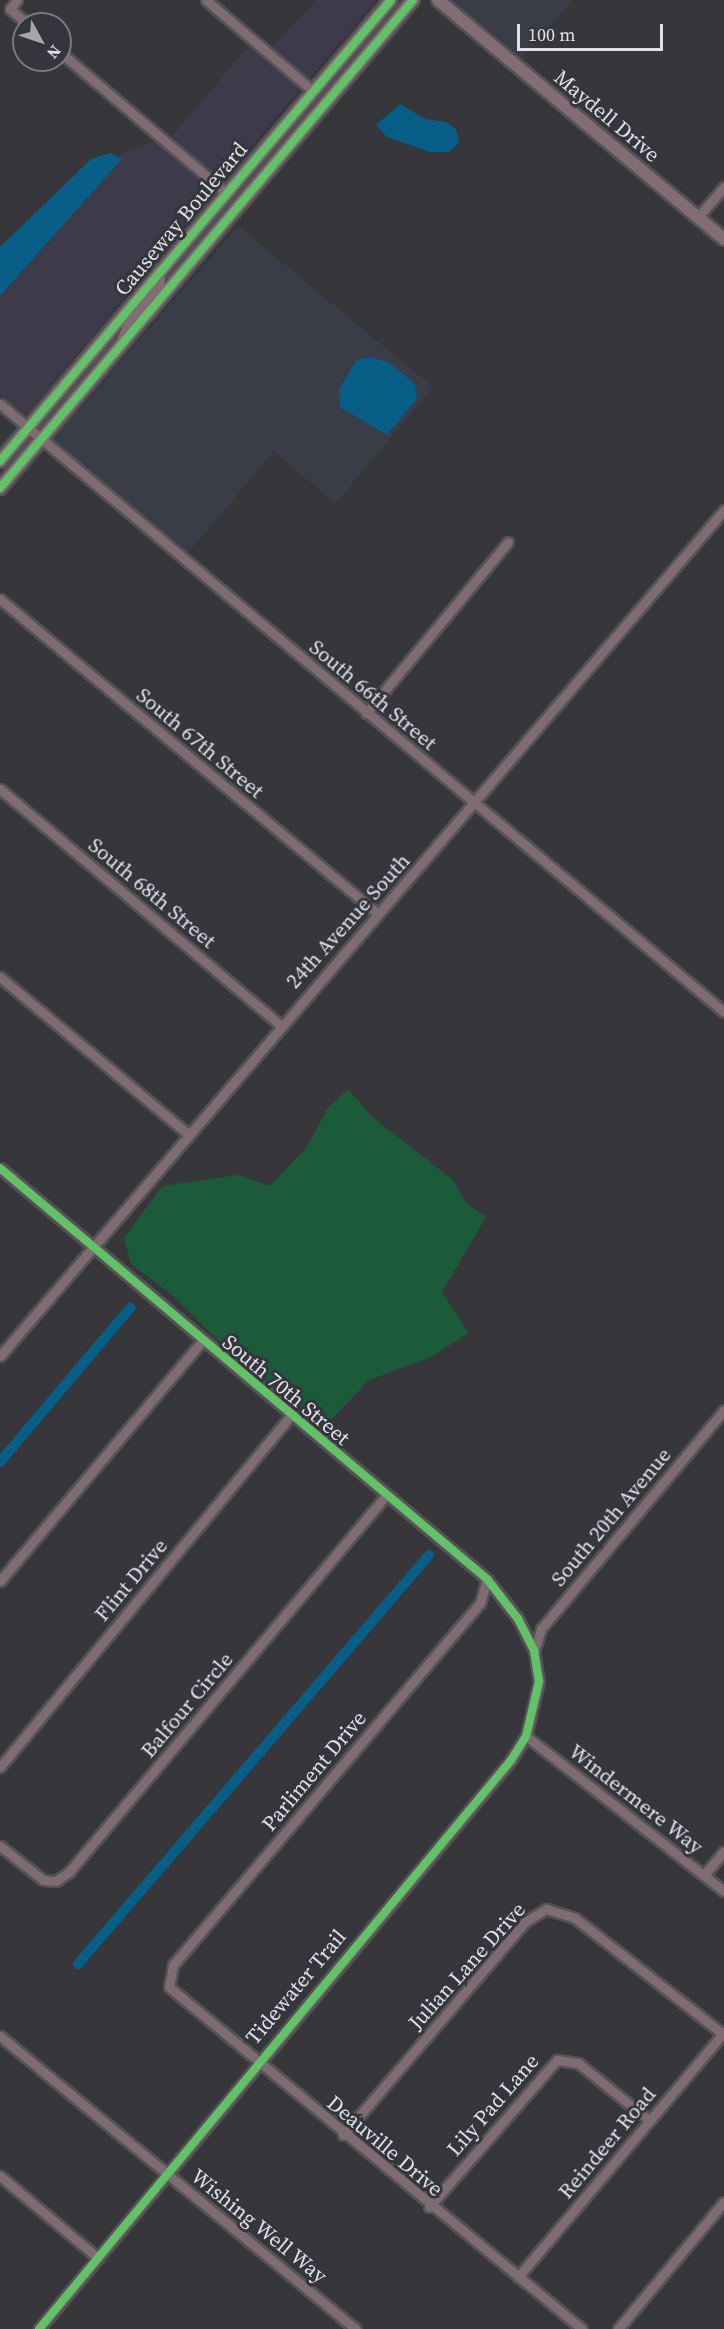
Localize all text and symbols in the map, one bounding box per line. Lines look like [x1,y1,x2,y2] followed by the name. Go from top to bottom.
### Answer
[12,12,72,72] north arrow
[520,12,666,50] scale bar
[528,22,575,47] text: 100 m
[42,41,66,64] text: N
[549,65,665,167] street label: Maydell Drive
[109,137,253,301] street label: Causeway Boulevard
[304,634,442,756] street label: South 66th Street
[131,682,269,804] street label: South 67th Street
[83,832,221,954] street label: South 68th Street
[281,848,415,994] street label: 24th Avenue South
[217,1329,355,1451] street label: South 70th Street
[546,1443,676,1591] street label: South 20th Avenue
[89,1534,173,1626] street label: Flint Drive
[136,1647,238,1763] street label: Balfour Circle
[257,1706,371,1836] street label: Parliment Drive
[564,1739,708,1859] street label: Windermere Way
[403,1897,531,2035] street label: Julian Lane Drive
[240,1924,352,2050] street label: Tidewater Trail
[442,2049,544,2161] street label: Lily Pad Lane
[553,2082,661,2204] street label: Reindeer Road
[322,2090,448,2202] street label: Deauville Drive
[185,2163,333,2289] street label: Wishing Well Way

